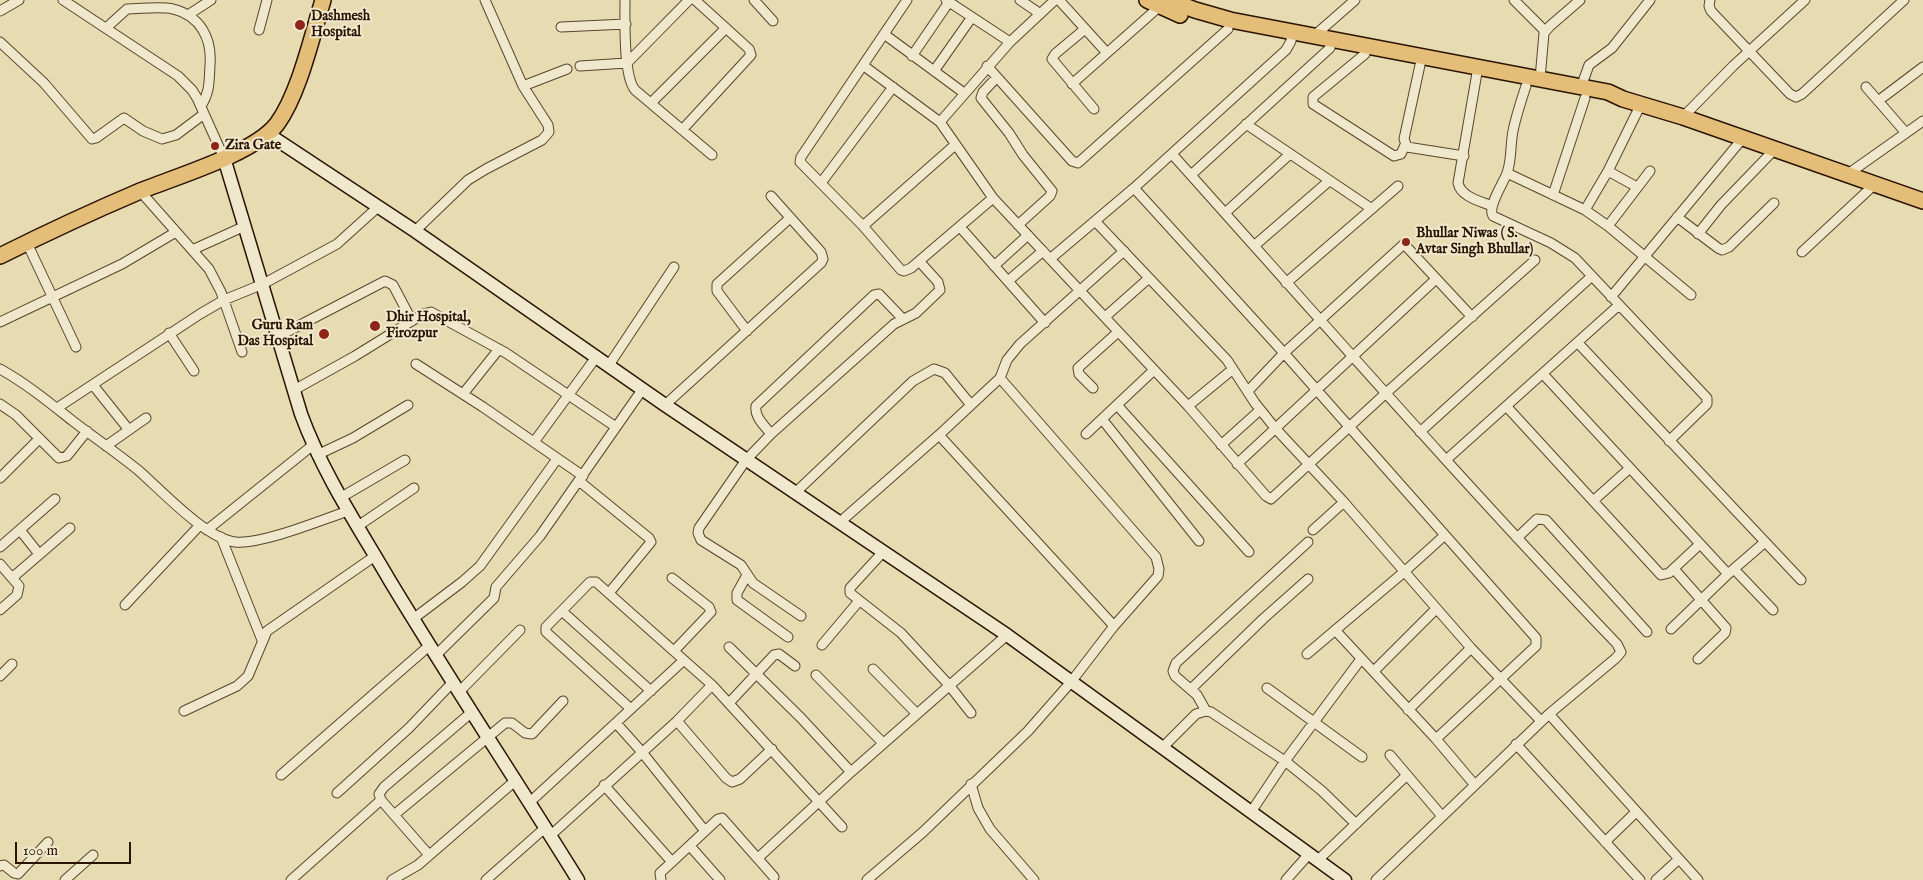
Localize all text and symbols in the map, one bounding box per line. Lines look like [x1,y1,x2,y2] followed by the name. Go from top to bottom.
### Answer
[311,9,370,41] place label: Dashmesh Hospital
[293,18,307,32] marker: Dashmesh Hospital
[225,138,281,154] place label: Zira Gate
[209,140,221,152] marker: Zira Gate
[1416,226,1533,258] place label: Bhullar Niwas ( S. Avtar Singh Bhullar)
[1400,236,1412,248] marker: Bhullar Niwas ( S. Avtar Singh Bhullar)
[386,310,471,342] place label: Dhir Hospital, Firozpur
[238,318,313,351] place label: Guru Ram Das Hospital
[368,319,382,333] marker: Dhir Hospital, Firozpur
[317,327,331,341] marker: Guru Ram Das Hospital
[18,832,134,864] scale bar
[23,841,58,860] text: 100 m

